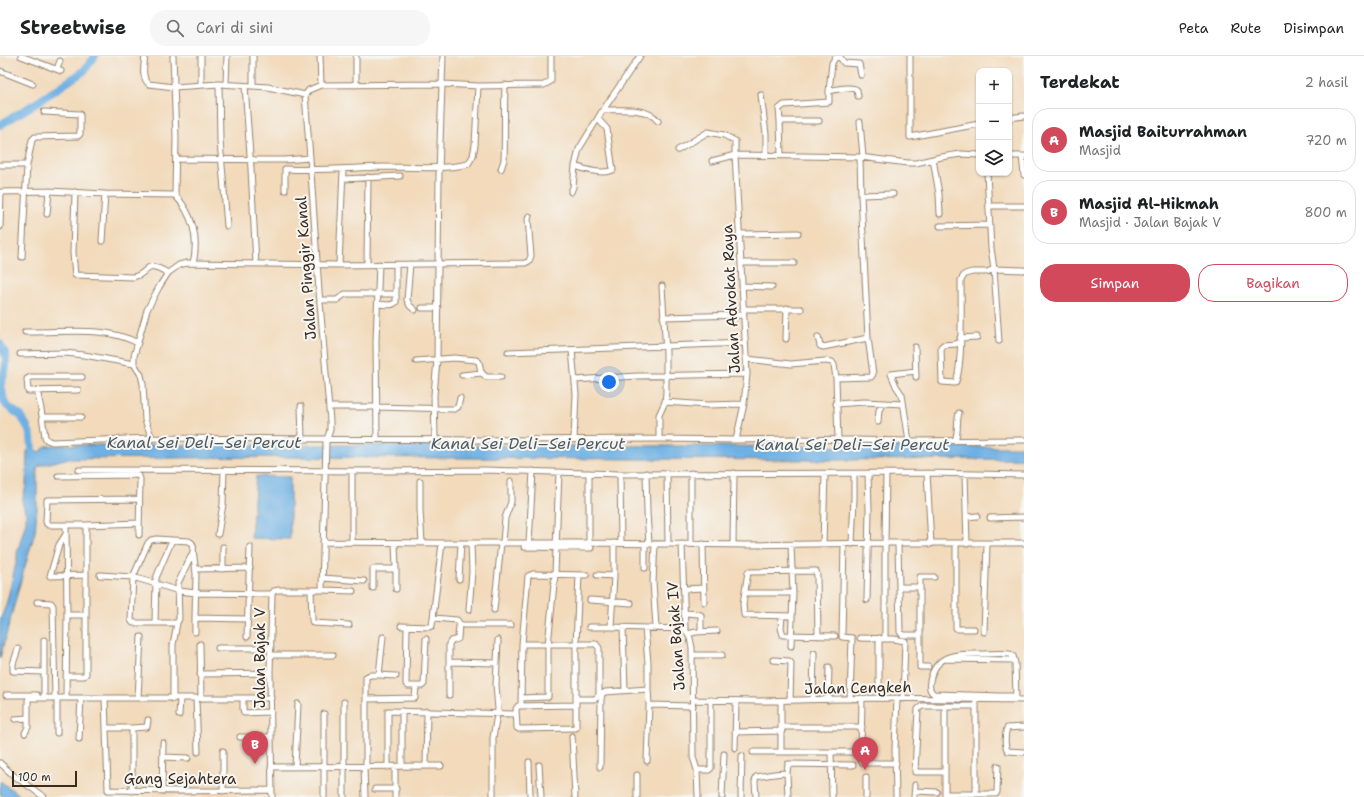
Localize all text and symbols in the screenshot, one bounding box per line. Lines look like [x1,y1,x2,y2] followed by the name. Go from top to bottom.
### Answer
[150,10,430,46] search box
[20,15,126,40] text: Streetwise
[164,17,186,39] icon: search
[196,18,273,38] text: Cari di sini
[1179,19,1208,37] text: Peta
[1230,19,1261,37] text: Rute
[1283,19,1344,37] text: Disimpan
[976,68,1012,176] map controls
[976,68,1012,104] button: +
[1040,71,1120,93] text: Terdekat
[1305,74,1348,91] text: 2 hasil
[976,104,1012,140] button: −
[1079,122,1247,142] text: Masjid Baiturrahman
[1049,132,1059,149] text: A
[1306,132,1347,149] text: 720 m
[976,140,1012,176] button: layers
[1079,142,1121,159] text: Masjid
[1079,194,1219,214] text: Masjid Al-Hikmah
[291,195,321,340] street label: Jalan Pinggir Kanal
[1050,204,1058,221] text: B
[1304,204,1347,221] text: 800 m
[1079,214,1221,231] text: Masjid · Jalan Bajak V
[717,223,745,374] street label: Jalan Advokat Raya
[1040,264,1190,302] button: Simpan
[1198,264,1348,302] button: Bagikan
[599,372,619,392] your location
[107,432,301,453] water label: Kanal Sei Deli–Sei Percut
[431,433,625,454] water label: Kanal Sei Deli–Sei Percut
[755,434,949,455] water label: Kanal Sei Deli–Sei Percut
[662,581,690,691] street label: Jalan Bajak IV
[250,607,270,709] street label: Jalan Bajak V
[804,677,912,699] street label: Jalan Cengkeh
[242,731,268,764] pin: B
[852,737,878,770] pin: A
[12,769,77,788] scale bar
[124,769,237,789] street label: Gang Sejahtera
[18,770,51,785] text: 100 m

